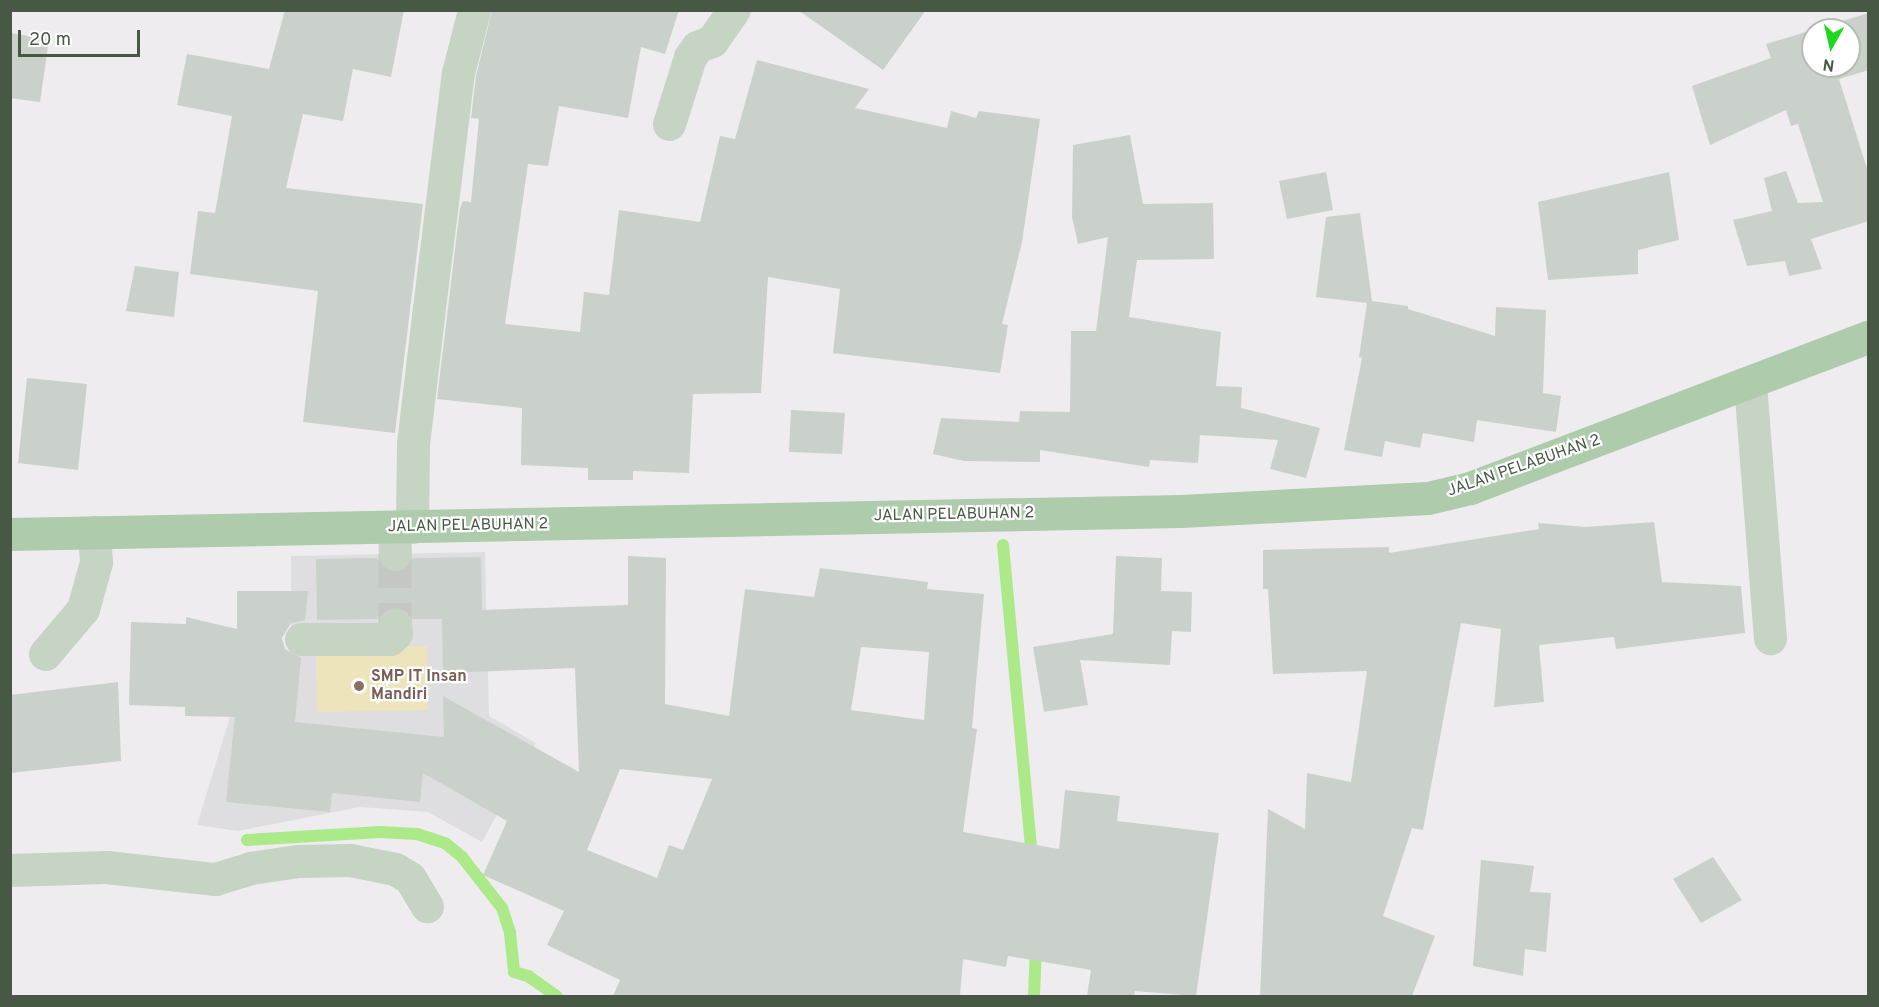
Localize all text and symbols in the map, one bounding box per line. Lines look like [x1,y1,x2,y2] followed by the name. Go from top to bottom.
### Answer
[21,18,142,56] scale bar
[1801,18,1861,78] north arrow
[29,29,71,52] text: 20 m
[1822,53,1836,75] text: N
[1445,431,1603,501] street label: JALAN PELABUHAN 2
[874,504,1034,526] street label: JALAN PELABUHAN 2
[388,515,548,537] street label: JALAN PELABUHAN 2
[371,667,467,705] place label: SMP IT Insan Mandiri
[352,679,366,693] marker: SMP IT Insan Mandiri

